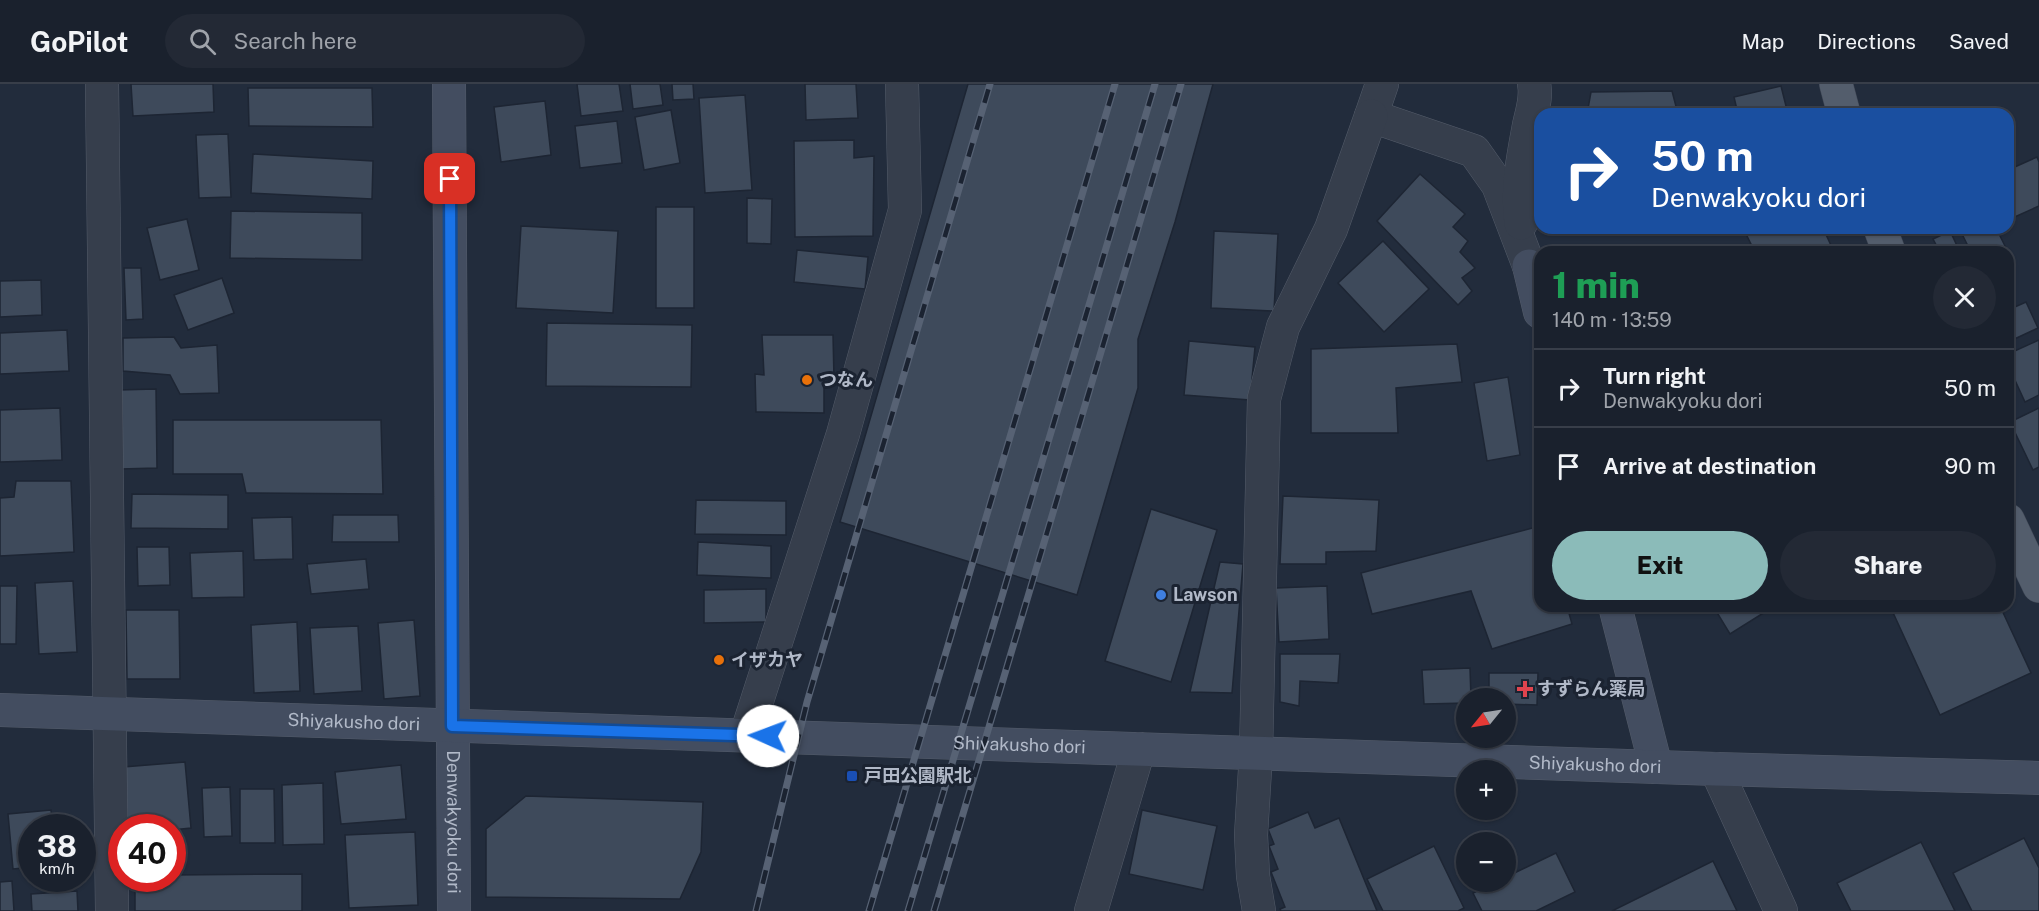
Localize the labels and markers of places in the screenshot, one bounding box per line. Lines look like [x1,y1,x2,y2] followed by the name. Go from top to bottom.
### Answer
[424,153,475,204] pin
[819,369,873,390] place label: つなん
[800,373,814,387] marker: つなん
[1173,584,1238,605] place label: Lawson
[1154,588,1168,602] marker: Lawson
[731,649,803,670] place label: イザカヤ
[712,653,726,667] marker: イザカヤ
[1537,678,1645,699] place label: すずらん薬局
[1518,682,1532,696] marker: すずらん薬局
[864,765,972,786] place label: 戸田公園駅北
[845,769,859,783] marker: 戸田公園駅北

